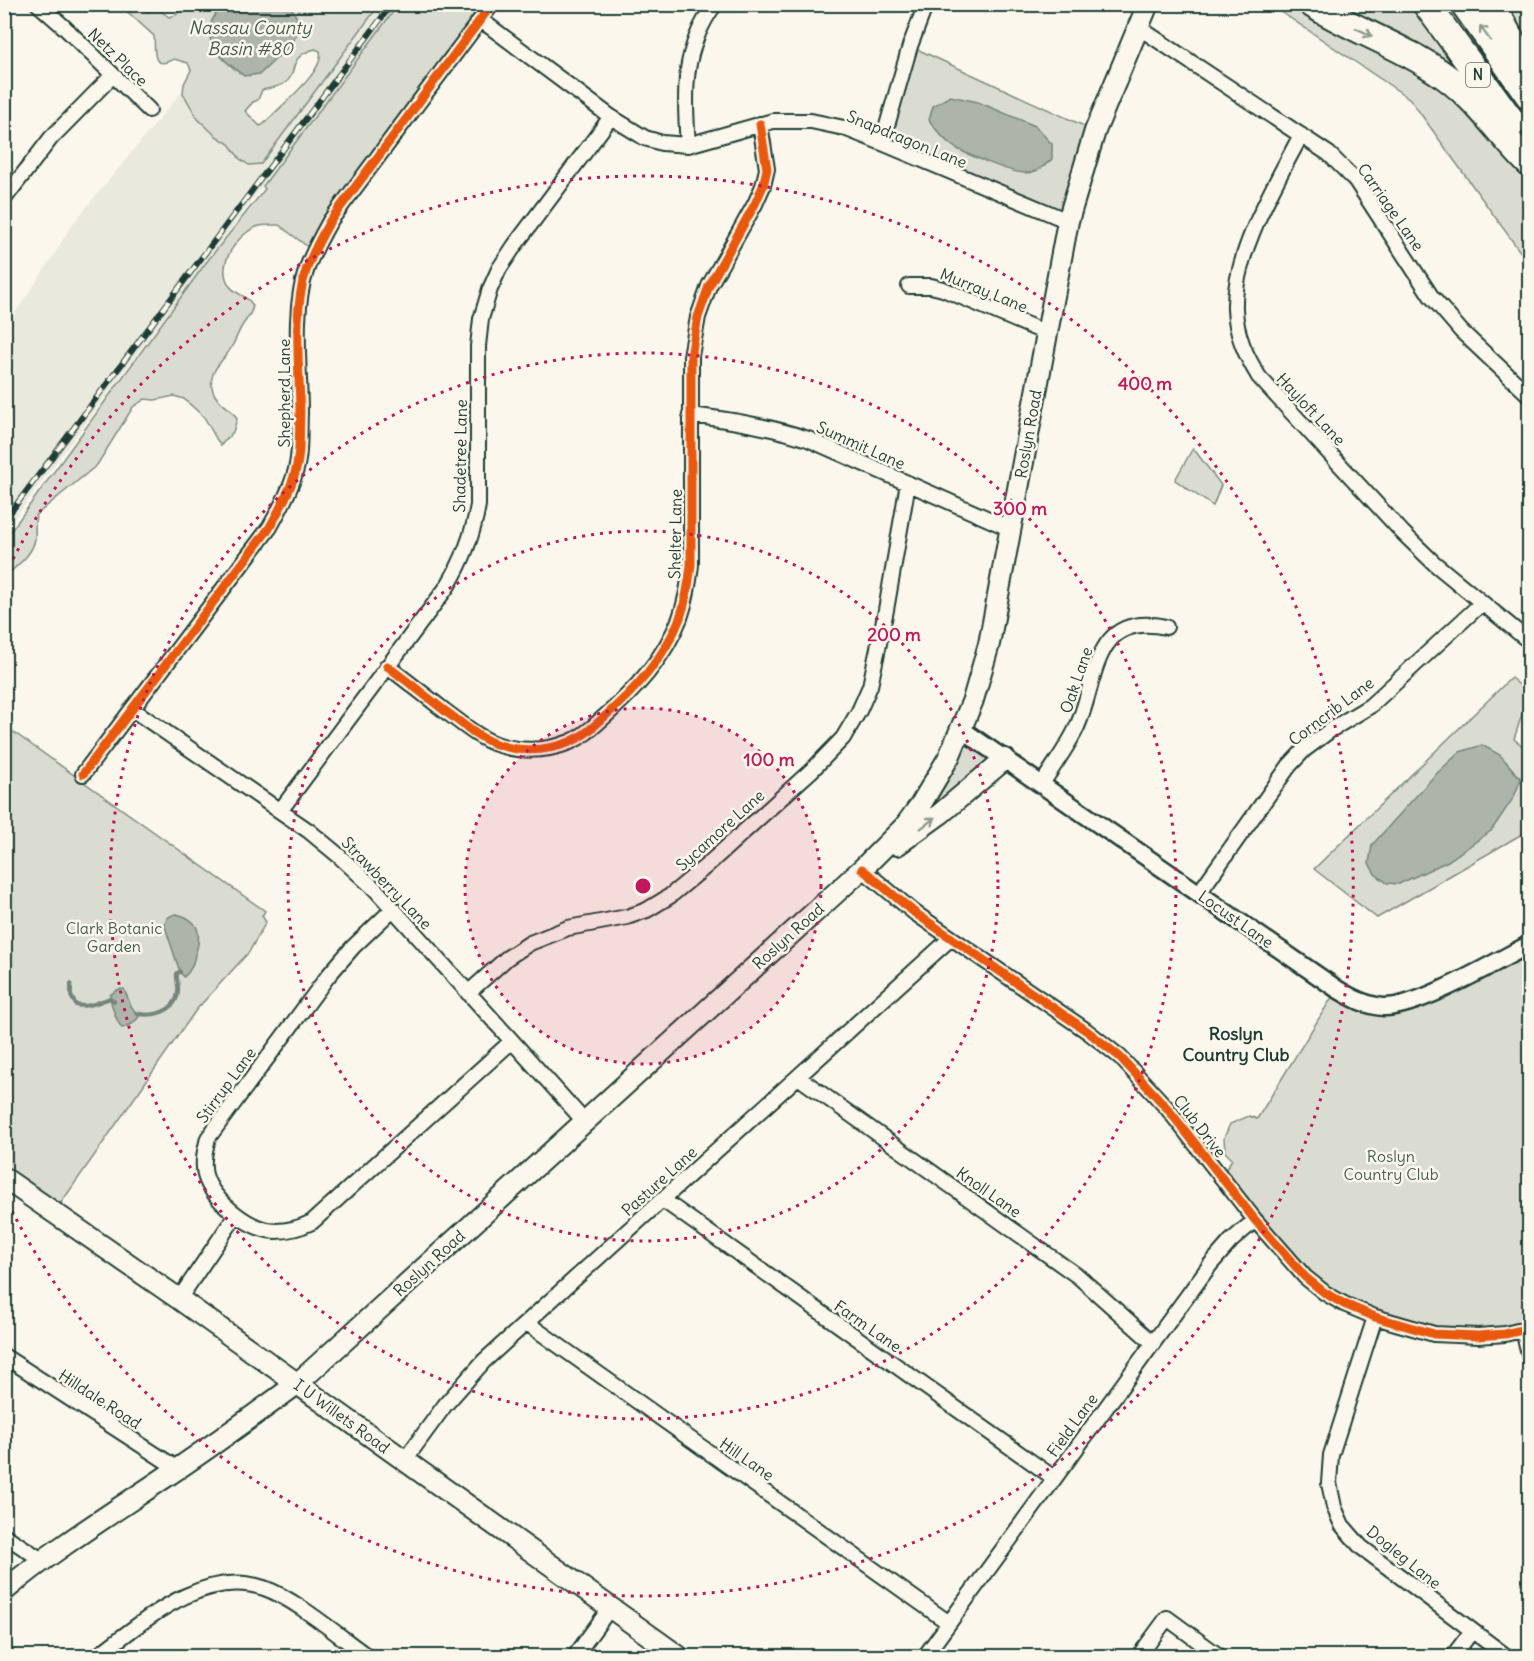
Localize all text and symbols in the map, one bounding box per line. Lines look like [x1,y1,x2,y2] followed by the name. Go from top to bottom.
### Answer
[189,16,313,60] water label: Nassau County Basin #80
[84,24,152,90] street label: Netz Place
[1354,26,1372,38] one-way arrow
[1479,26,1491,42] one-way arrow
[1466,63,1490,87] road number: N
[844,106,970,172] street label: Snapdragon Lane
[1353,159,1429,255] street label: Carriage Lane
[937,263,1031,317] street label: Murray Lane
[274,339,294,447] street label: Shepherd Lane
[1272,368,1350,450] street label: Hayloft Lane
[1118,372,1172,395] text: 400 m
[1010,388,1046,480] street label: Roslyn Road
[449,399,471,513] street label: Shadetree Lane
[814,417,908,473] street label: Summit Lane
[664,489,686,579] street label: Shelter Lane
[993,497,1047,520] text: 300 m
[867,623,921,646] text: 200 m
[1055,644,1097,716] street label: Oak Lane
[1284,672,1378,750] street label: Corncrib Lane
[744,748,795,771] text: 100 m
[672,785,768,875] street label: Sycamore Lane
[919,817,935,830] one-way arrow
[338,832,436,934] street label: Strawberry Lane
[633,876,653,896] centre of rings
[1195,886,1277,952] street label: Locust Lane
[748,899,828,973] street label: Roslyn Road
[66,918,162,956] park label: Clark Botanic Garden
[1183,1022,1289,1066] district label: Roslyn Country Club
[192,1043,260,1127] street label: Stirrup Lane
[1169,1091,1231,1161] street label: Club Drive
[617,1142,701,1220] street label: Pasture Lane
[1344,1146,1439,1184] park label: Roslyn Country Club
[953,1162,1025,1222] street label: Knoll Lane
[389,1226,469,1300] street label: Roslyn Road
[831,1296,905,1356] street label: Farm Lane
[55,1365,145,1433] street label: Hilldale Road
[290,1375,394,1457] street label: I U Willets Road
[1042,1389,1102,1461] street label: Field Lane
[716,1433,778,1485] street label: Hill Lane
[1363,1521,1445,1593] street label: Dogleg Lane

